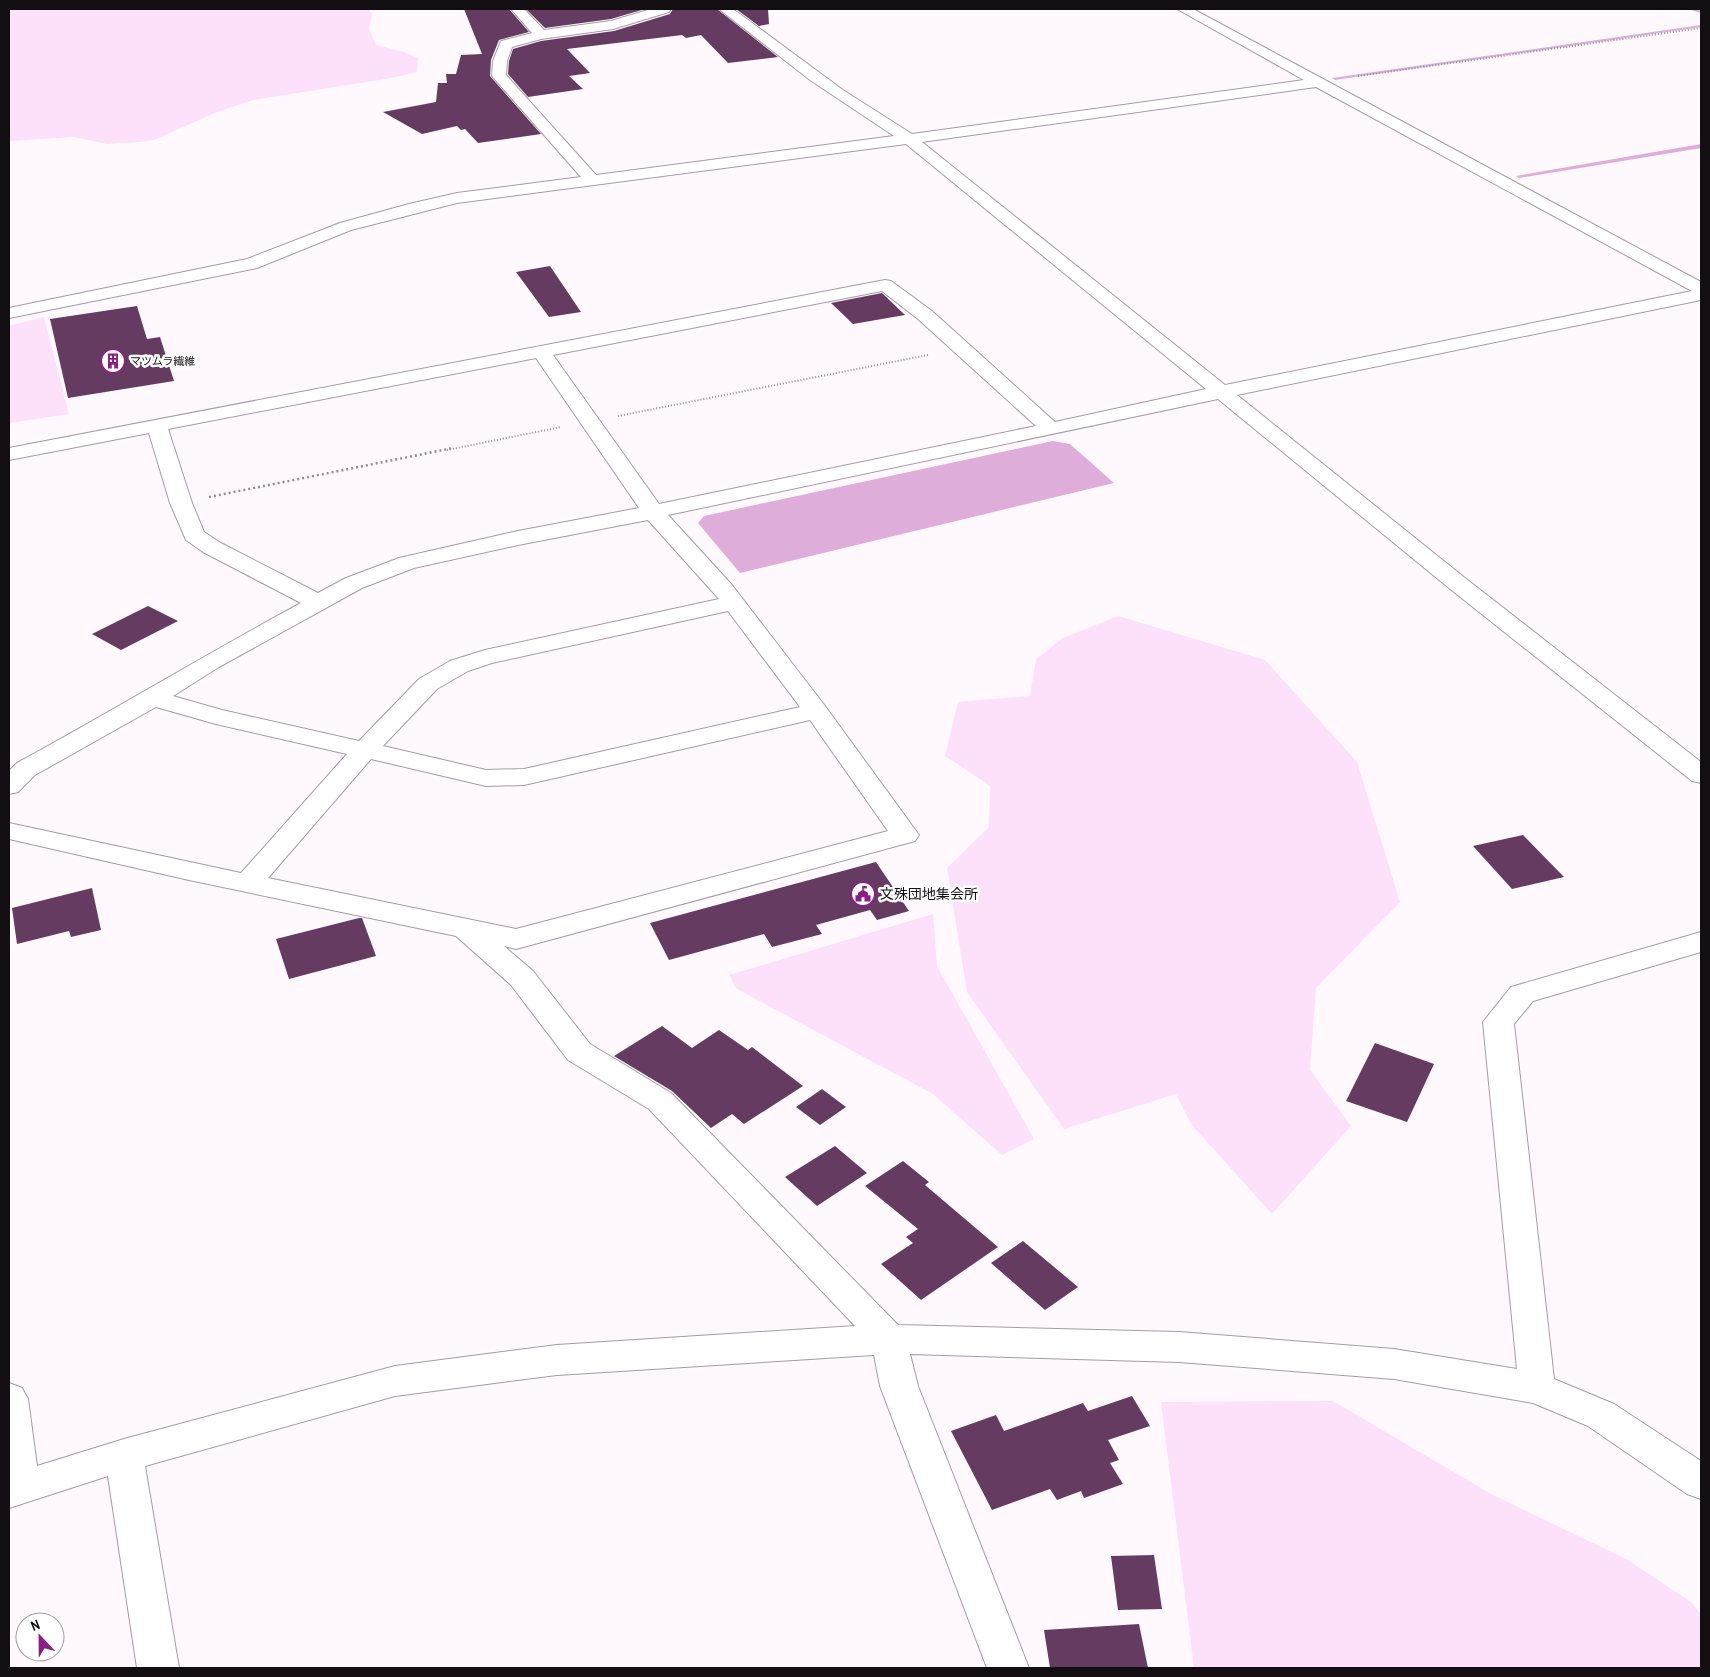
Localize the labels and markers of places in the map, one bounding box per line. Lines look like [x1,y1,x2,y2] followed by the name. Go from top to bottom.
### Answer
[100,348,126,374] building icon: マツムラ繊維
[130,354,195,368] place label: マツムラ繊維
[850,881,876,907] public building icon: 文殊団地集会所
[880,885,978,903] place label: 文殊団地集会所

